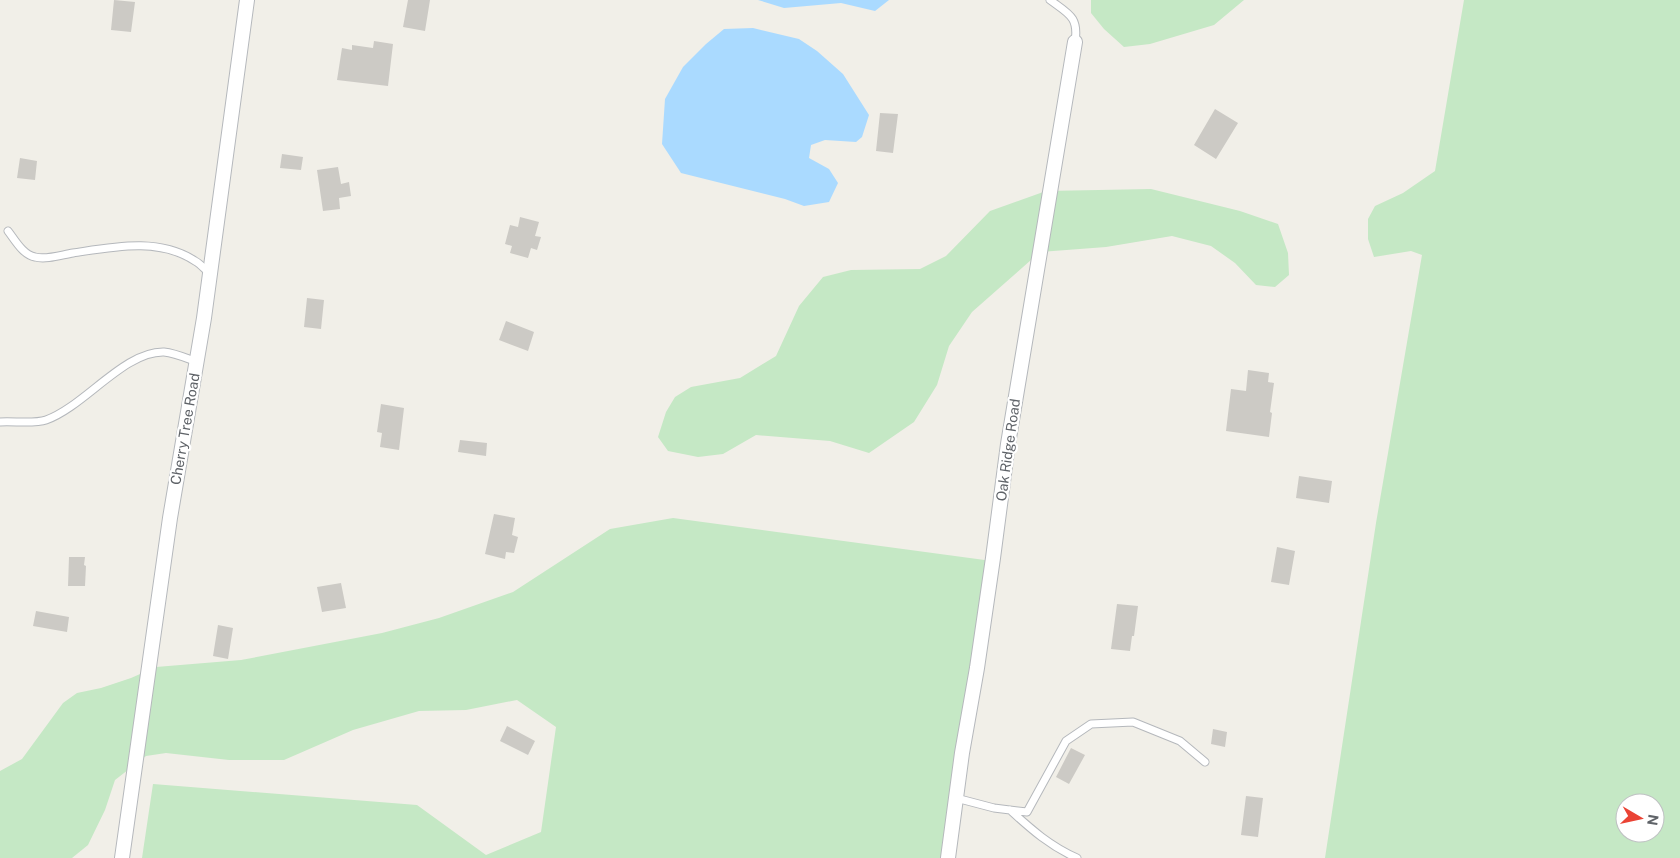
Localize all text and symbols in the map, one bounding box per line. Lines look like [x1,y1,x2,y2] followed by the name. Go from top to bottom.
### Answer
[167,372,203,486] street label: Cherry Tree Road
[993,398,1023,502] street label: Oak Ridge Road
[1615,793,1665,843] north arrow
[1644,813,1662,827] text: N

